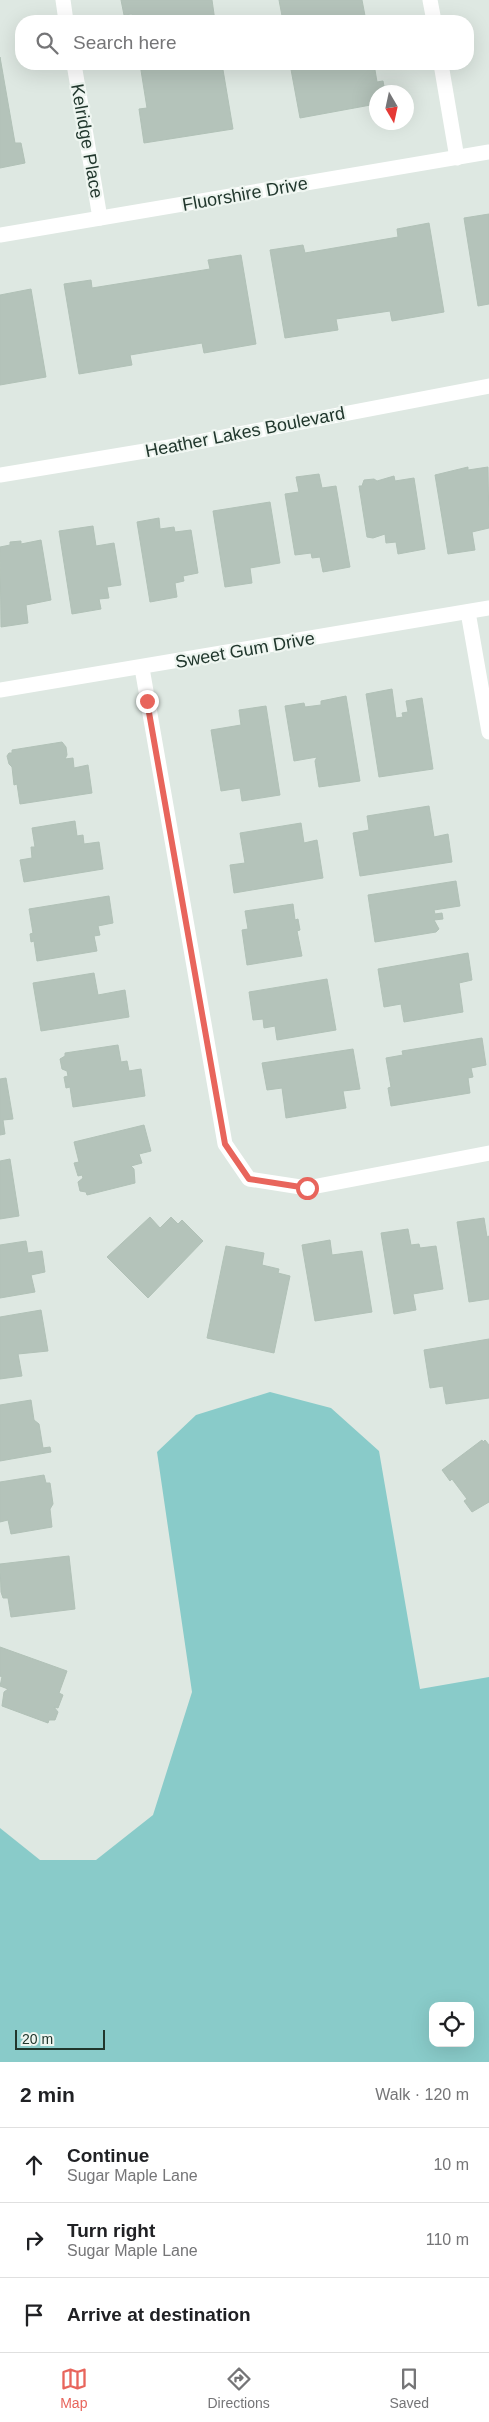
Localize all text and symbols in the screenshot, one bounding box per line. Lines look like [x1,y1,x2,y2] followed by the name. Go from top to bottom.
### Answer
[15,15,474,70] search box
[33,29,61,57] icon: search
[73,32,177,53] text: Search here
[67,82,107,200] street label: Kelridge Place
[369,85,414,130] north arrow
[181,173,309,215] street label: Fluorshire Drive
[143,403,347,461] street label: Heather Lakes Boulevard
[174,628,316,672] street label: Sweet Gum Drive
[136,690,159,713] route end
[296,1177,319,1200] route start
[429,2002,474,2047] map controls
[429,2002,474,2047] button: locate
[15,2027,105,2050] scale bar
[22,2031,53,2047] text: 20 m
[20,2083,75,2106] text: 2 min
[375,2086,469,2103] text: Walk · 120 m
[67,2145,149,2166] text: Continue
[20,2151,48,2179] icon: ahead
[433,2156,469,2173] text: 10 m
[67,2167,198,2184] text: Sugar Maple Lane
[67,2220,155,2241] text: Turn right
[20,2226,48,2254] icon: right
[426,2231,469,2248] text: 110 m
[67,2242,198,2259] text: Sugar Maple Lane
[20,2301,48,2329] icon: arrive
[67,2304,251,2325] text: Arrive at destination
[60,2365,88,2411] tab: Map
[208,2365,270,2411] tab: Directions
[389,2365,429,2411] tab: Saved

